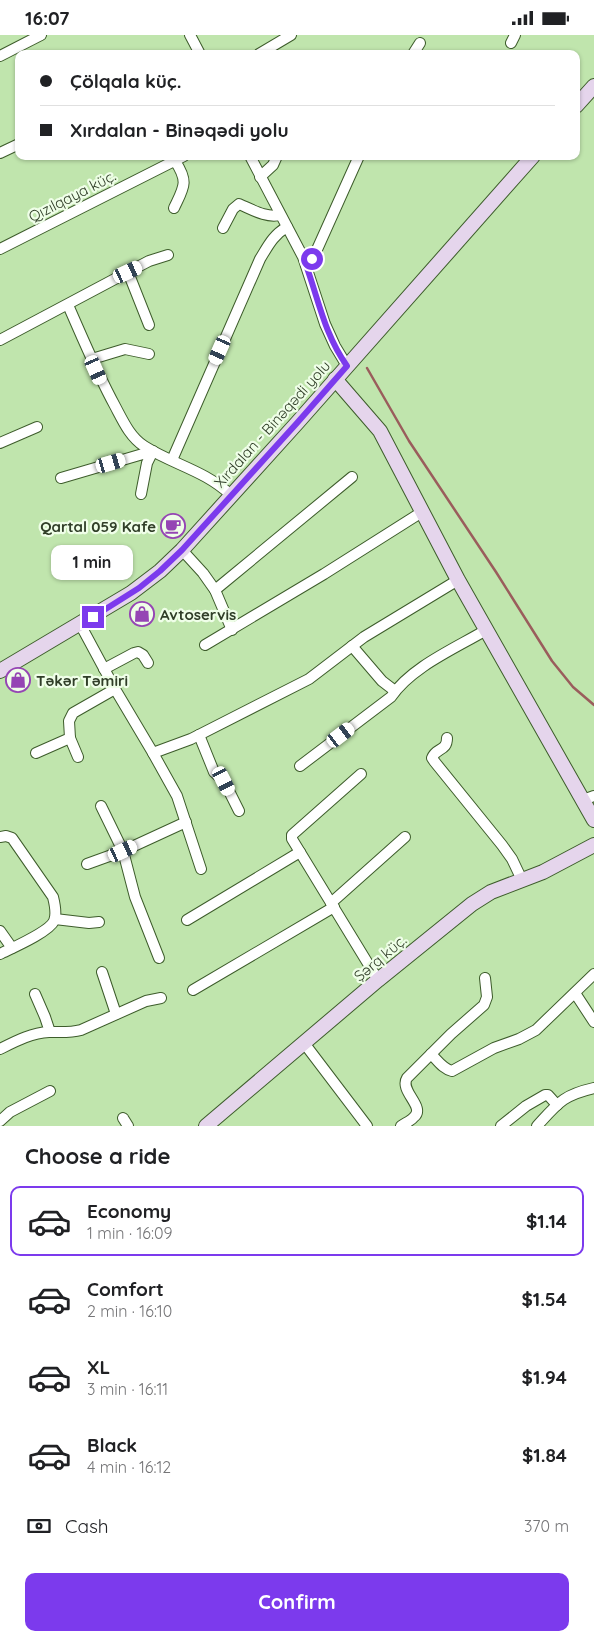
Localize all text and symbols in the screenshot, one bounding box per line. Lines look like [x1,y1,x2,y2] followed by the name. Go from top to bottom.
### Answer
[25,6,69,30] text: 16:07
[70,69,181,93] text: Çölqala küç.
[70,118,289,142] text: Xırdalan - Binəqədi yolu
[25,166,119,226] street label: Qızılqaya küç.
[301,248,323,270] route start
[111,259,144,285] car
[207,333,232,367] car
[83,353,108,387] car
[210,356,334,492] street label: Xırdalan - Binəqədi yolu
[94,452,127,474] car
[160,513,186,539] cafe icon: Qartal 059 Kafe
[40,517,156,536] place label: Qartal 059 Kafe
[52,545,134,579] callout: 1 min
[73,552,111,572] text: 1 min
[129,601,155,627] shop icon: Avtoservis
[160,605,236,624] place label: Avtoservis
[82,606,104,628] route end
[5,667,31,693] shop icon: Təkər Təmiri
[36,671,128,690] place label: Təkər Təmiri
[324,720,357,750] car
[210,764,237,798] car
[106,838,139,864] car
[350,931,410,985] street label: Şərq küç.
[25,1142,170,1170] text: Choose a ride
[27,1199,72,1244] icon: car
[87,1199,171,1223] text: Economy
[526,1209,567,1233] text: $1.14
[87,1223,172,1243] text: 1 min · 16:09
[27,1277,72,1322] icon: car
[87,1277,164,1301] text: Comfort
[521,1287,567,1311] text: $1.54
[87,1301,172,1321] text: 2 min · 16:10
[27,1355,72,1400] icon: car
[87,1355,110,1379] text: XL
[522,1365,567,1389] text: $1.94
[87,1379,168,1399] text: 3 min · 16:11
[27,1433,72,1478] icon: car
[87,1433,137,1457] text: Black
[522,1443,567,1467] text: $1.84
[87,1457,171,1477] text: 4 min · 16:12
[25,1512,53,1540] icon: cash
[65,1514,109,1538] text: Cash
[524,1516,569,1536] text: 370 m
[25,1573,569,1631] button: Confirm

